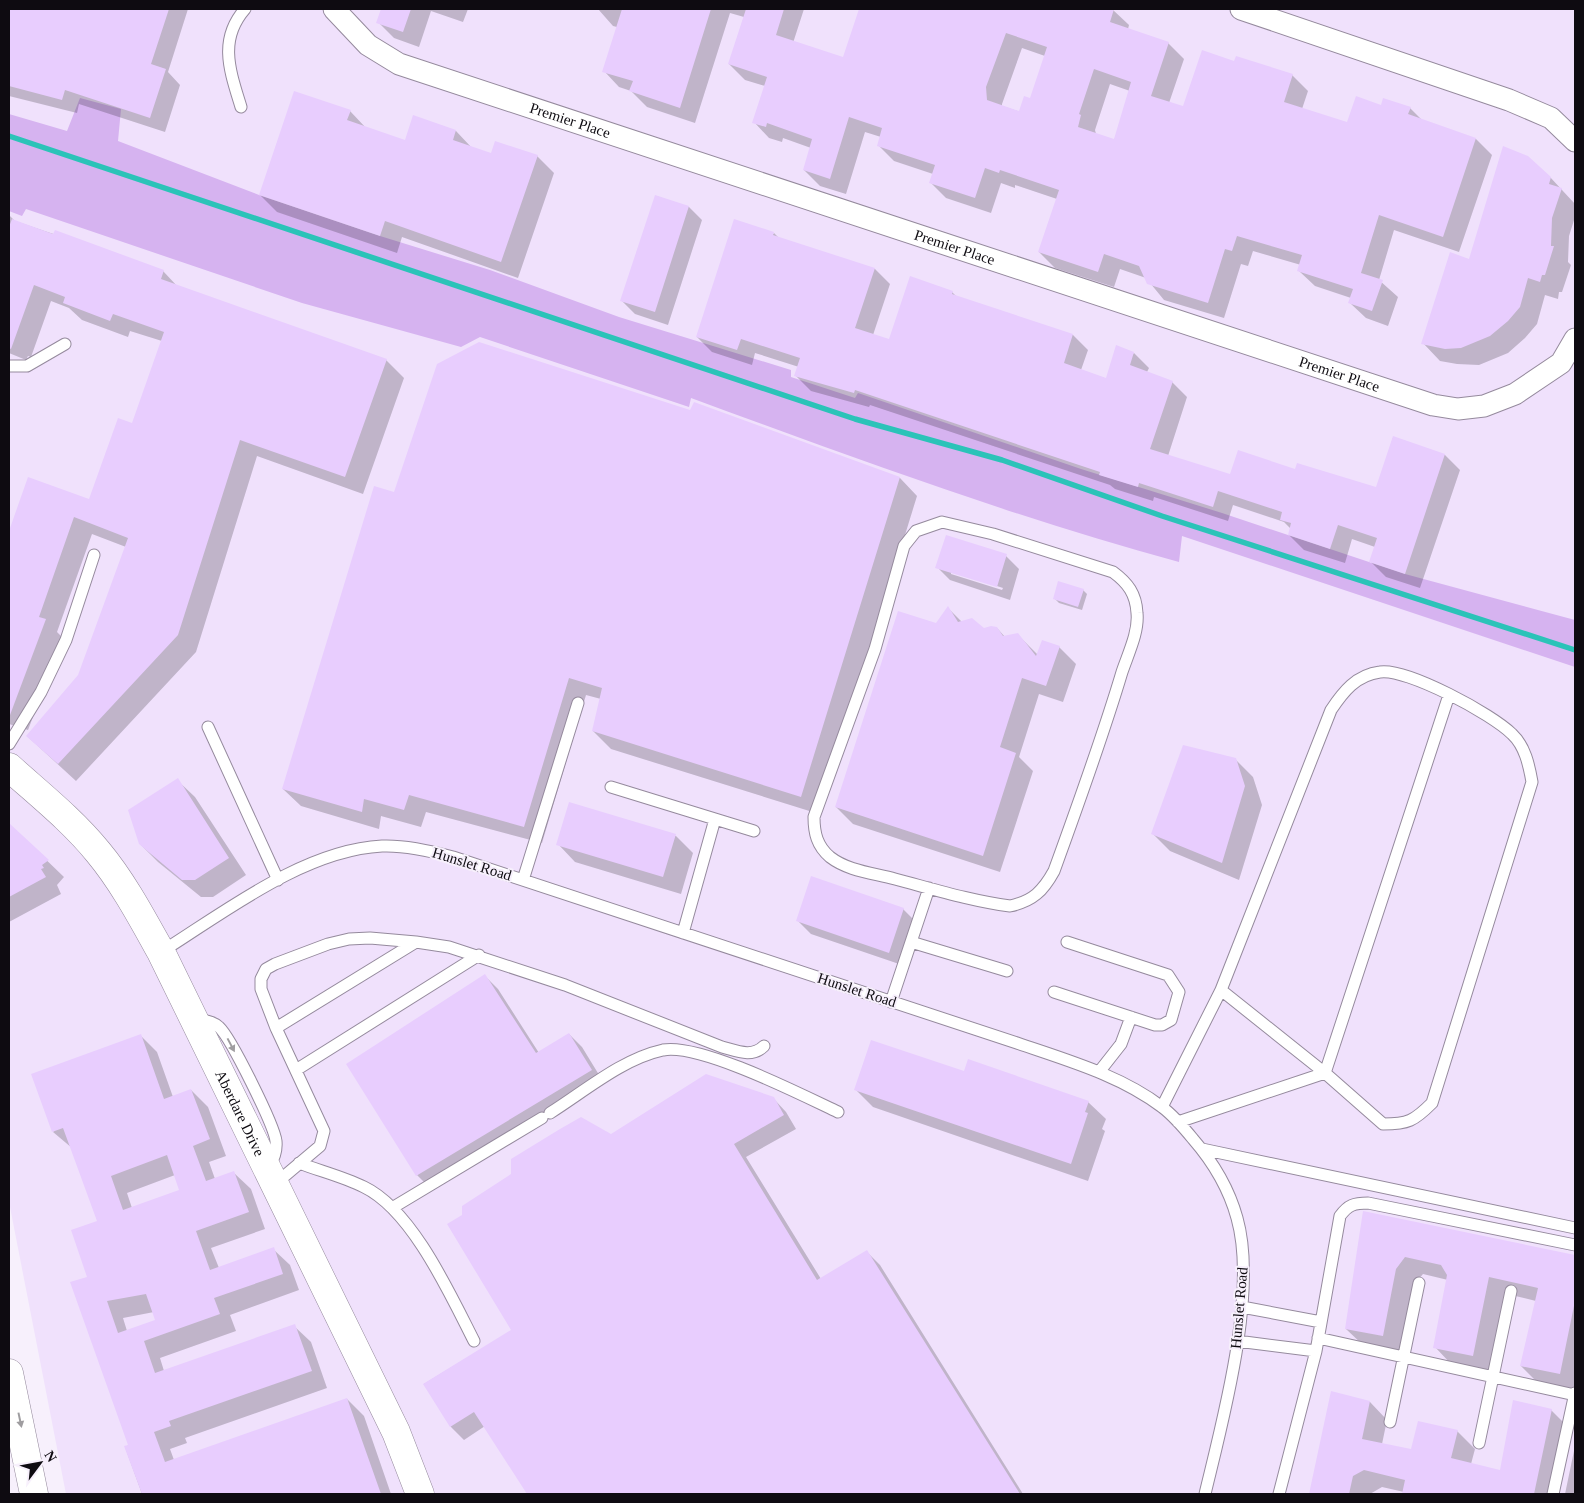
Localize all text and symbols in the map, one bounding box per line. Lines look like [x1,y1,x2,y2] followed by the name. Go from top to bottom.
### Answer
[528,100,613,141] street label: Premier Place
[912,227,997,268] street label: Premier Place
[1297,353,1382,395] street label: Premier Place
[430,844,514,884] street label: Hunslet Road
[815,970,899,1010] street label: Hunslet Road
[226,1038,235,1051] one-way arrow
[212,1068,268,1159] street label: Aberdare Drive
[1227,1266,1251,1350] street label: Hunslet Road
[16,1413,24,1428] one-way arrow
[15,1438,65,1488] north arrow
[42,1448,60,1465] text: N

